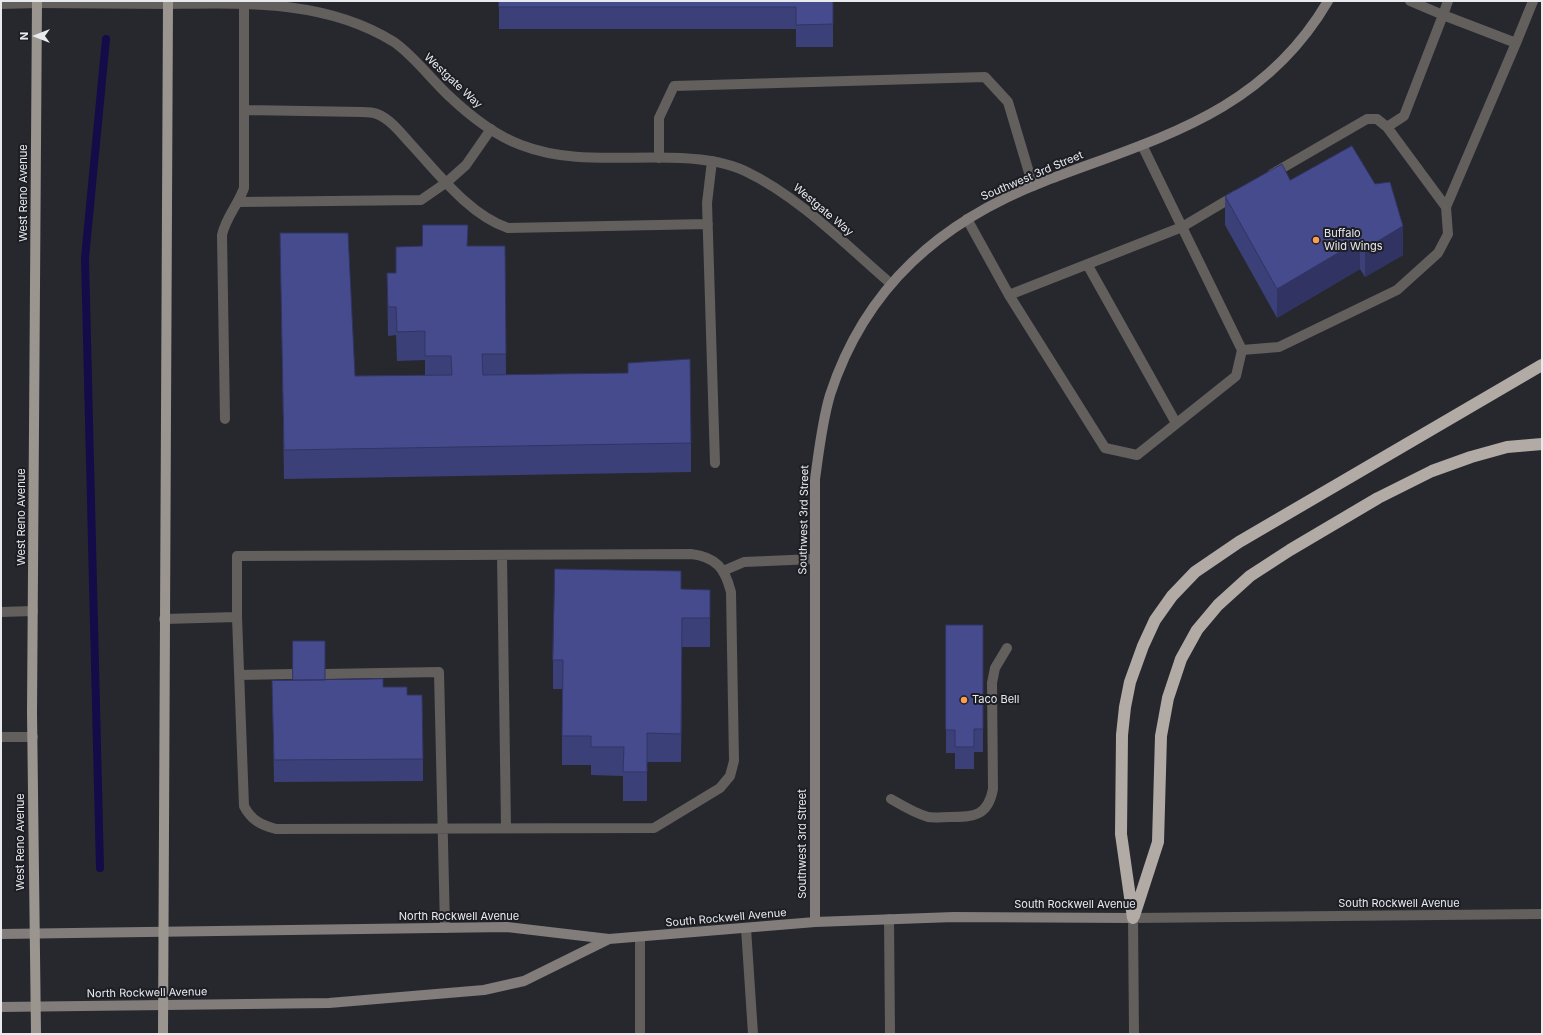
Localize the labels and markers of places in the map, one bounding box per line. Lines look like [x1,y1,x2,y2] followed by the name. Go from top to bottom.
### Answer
[1324,227,1383,253] place label: Buffalo Wild Wings
[1311,235,1321,245] marker: Buffalo Wild Wings
[972,693,1019,707] place label: Taco Bell
[959,695,969,705] marker: Taco Bell

